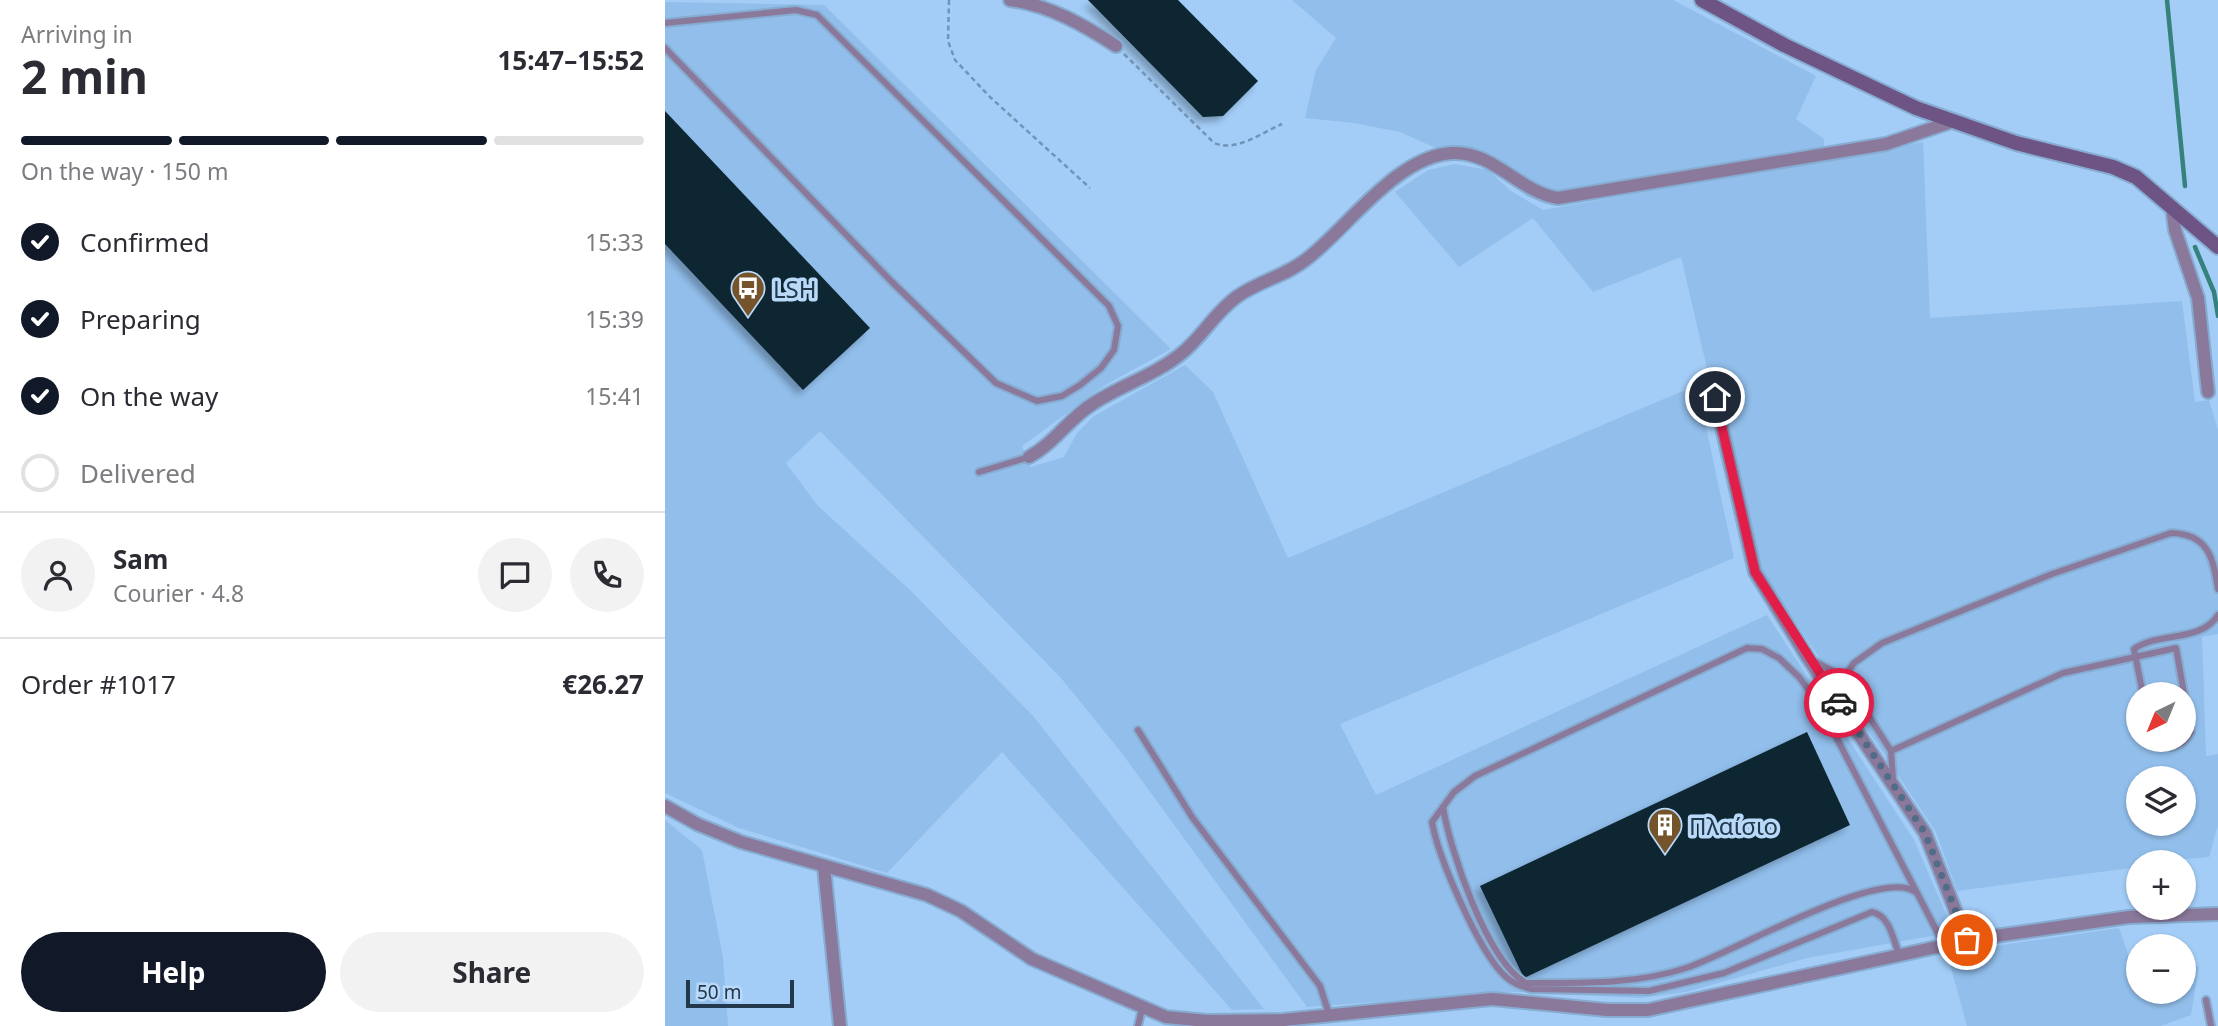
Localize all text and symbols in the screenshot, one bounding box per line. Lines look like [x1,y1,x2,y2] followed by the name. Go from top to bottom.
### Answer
[21,18,133,50] text: Arriving in
[497,42,644,78] text: 15:47–15:52
[21,45,148,107] text: 2 min
[21,155,228,187] text: On the way · 150 m
[21,223,59,261] icon: check
[80,224,210,260] text: Confirmed
[585,226,644,258] text: 15:33
[729,269,767,318] bus stop icon: LSH
[773,272,817,305] place label: LSH
[21,300,59,338] icon: check
[80,301,201,337] text: Preparing
[585,303,644,335] text: 15:39
[1685,367,1745,427] pin
[21,377,59,415] icon: check
[80,378,218,414] text: On the way
[1696,378,1734,416] icon: home
[585,380,644,412] text: 15:41
[80,455,196,491] text: Delivered
[21,538,95,612] button: person
[478,538,552,612] button: chat
[570,538,644,612] button: phone
[113,541,168,577] text: Sam
[113,577,244,609] text: Courier · 4.8
[21,666,176,702] text: Order #1017
[562,666,644,702] text: €26.27
[1804,668,1874,738] courier
[2126,682,2196,752] north arrow
[2126,682,2196,1004] map controls
[1820,684,1858,722] icon: car
[2126,766,2196,836] button: layers
[1646,806,1684,855] building icon: Πλαίσιο
[1689,809,1778,842] place label: Πλαίσιο
[2126,850,2196,920] button: +
[1937,910,1997,970] pin
[1948,921,1986,959] icon: bag
[21,932,326,1012] button: Help
[340,932,644,1012] button: Share
[2126,934,2196,1004] button: −
[686,977,795,1009] scale bar
[697,979,741,1005] text: 50 m

